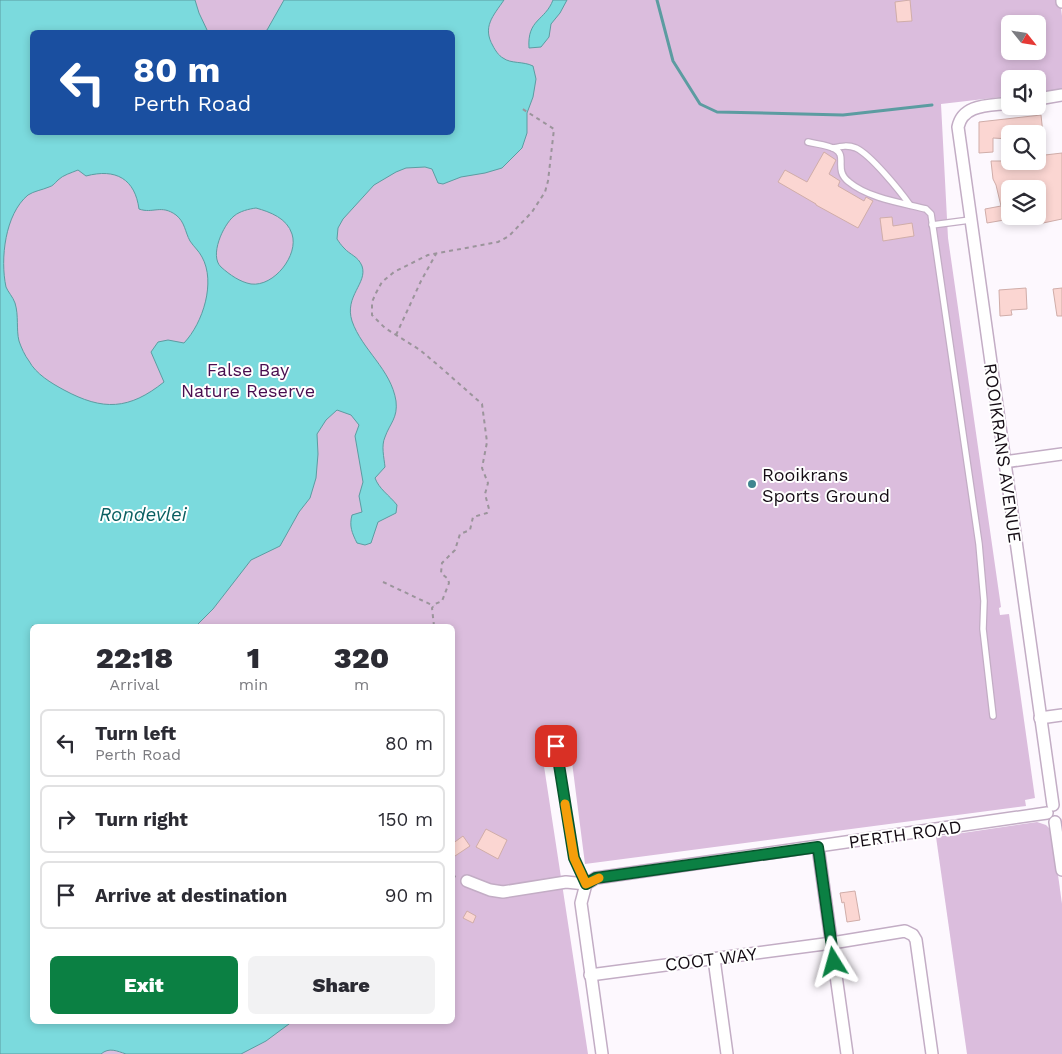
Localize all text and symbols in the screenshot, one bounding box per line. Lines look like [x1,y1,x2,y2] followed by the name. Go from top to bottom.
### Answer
[1001,15,1046,60] north arrow
[1001,15,1046,225] map controls
[133,49,220,91] text: 80 m
[50,50,115,115] icon: left
[1001,70,1046,115] button: sound
[133,91,251,116] text: Perth Road
[1001,125,1046,170] button: search
[1001,180,1046,225] button: layers
[181,359,315,401] park label: False Bay Nature Reserve
[980,362,1026,544] street label: ROOIKRANS AVENUE
[762,464,890,506] place label: Rooikrans Sports Ground
[746,478,758,490] marker: Rooikrans Sports Ground
[99,503,188,526] water label: Rondevlei
[96,640,173,675] text: 22:18
[247,640,260,675] text: 1
[334,640,389,675] text: 320
[109,675,159,694] text: Arrival
[239,675,268,694] text: min
[354,675,369,694] text: m
[95,722,176,745] text: Turn left
[535,725,577,767] pin
[52,729,80,757] icon: left
[385,732,433,755] text: 80 m
[542,732,570,760] icon: arrive
[95,745,181,764] text: Perth Road
[52,805,80,833] icon: right
[95,808,188,831] text: Turn right
[378,808,433,831] text: 150 m
[847,816,963,852] street label: PERTH ROAD
[52,881,80,909] icon: arrive
[95,884,287,907] text: Arrive at destination
[385,884,433,907] text: 90 m
[807,935,859,987] position arrow
[664,943,759,975] street label: COOT WAY
[50,956,238,1014] button: Exit
[248,956,435,1014] button: Share

